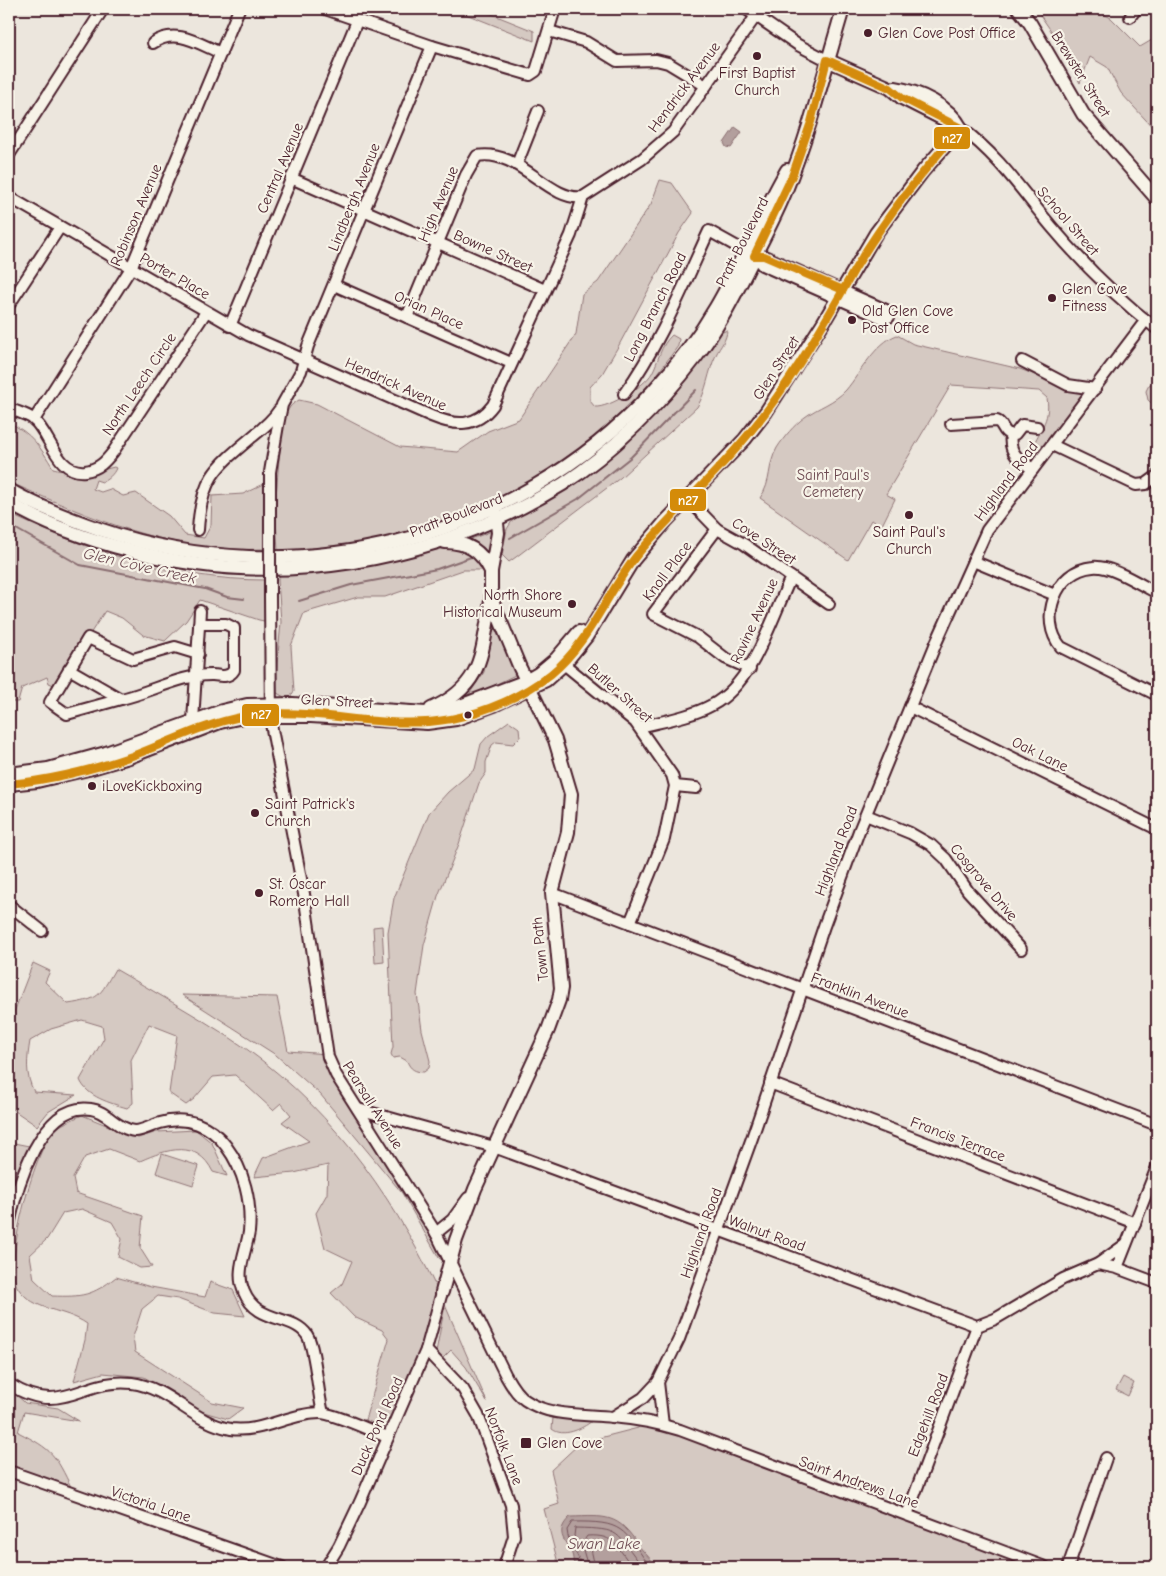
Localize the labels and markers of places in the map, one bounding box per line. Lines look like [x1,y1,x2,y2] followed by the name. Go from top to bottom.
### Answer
[878,24,1016,42] place label: Glen Cove Post Office
[862,27,874,39] marker: Glen Cove Post Office
[751,50,763,62] marker: First Baptist Church
[719,64,796,99] place label: First Baptist Church
[1062,280,1128,315] place label: Glen Cove Fitness
[1046,292,1058,304] marker: Glen Cove Fitness
[862,302,954,337] place label: Old Glen Cove Post Office
[846,314,858,326] marker: Old Glen Cove Post Office
[903,509,915,521] marker: Saint Paul's Church
[873,523,945,558] place label: Saint Paul's Church
[443,586,562,621] place label: North Shore Historical Museum
[566,598,578,610] marker: North Shore Historical Museum
[463,710,473,720] unlabelled marker
[102,777,203,795] place label: iLoveKickboxing
[86,780,98,792] marker: iLoveKickboxing
[265,795,355,830] place label: Saint Patrick's Church
[249,807,261,819] marker: Saint Patrick's Church
[269,874,349,910] place label: St. Óscar Romero Hall
[253,887,265,899] marker: St. Óscar Romero Hall
[537,1434,603,1452] place label: Glen Cove
[519,1436,533,1450] marker: Glen Cove

